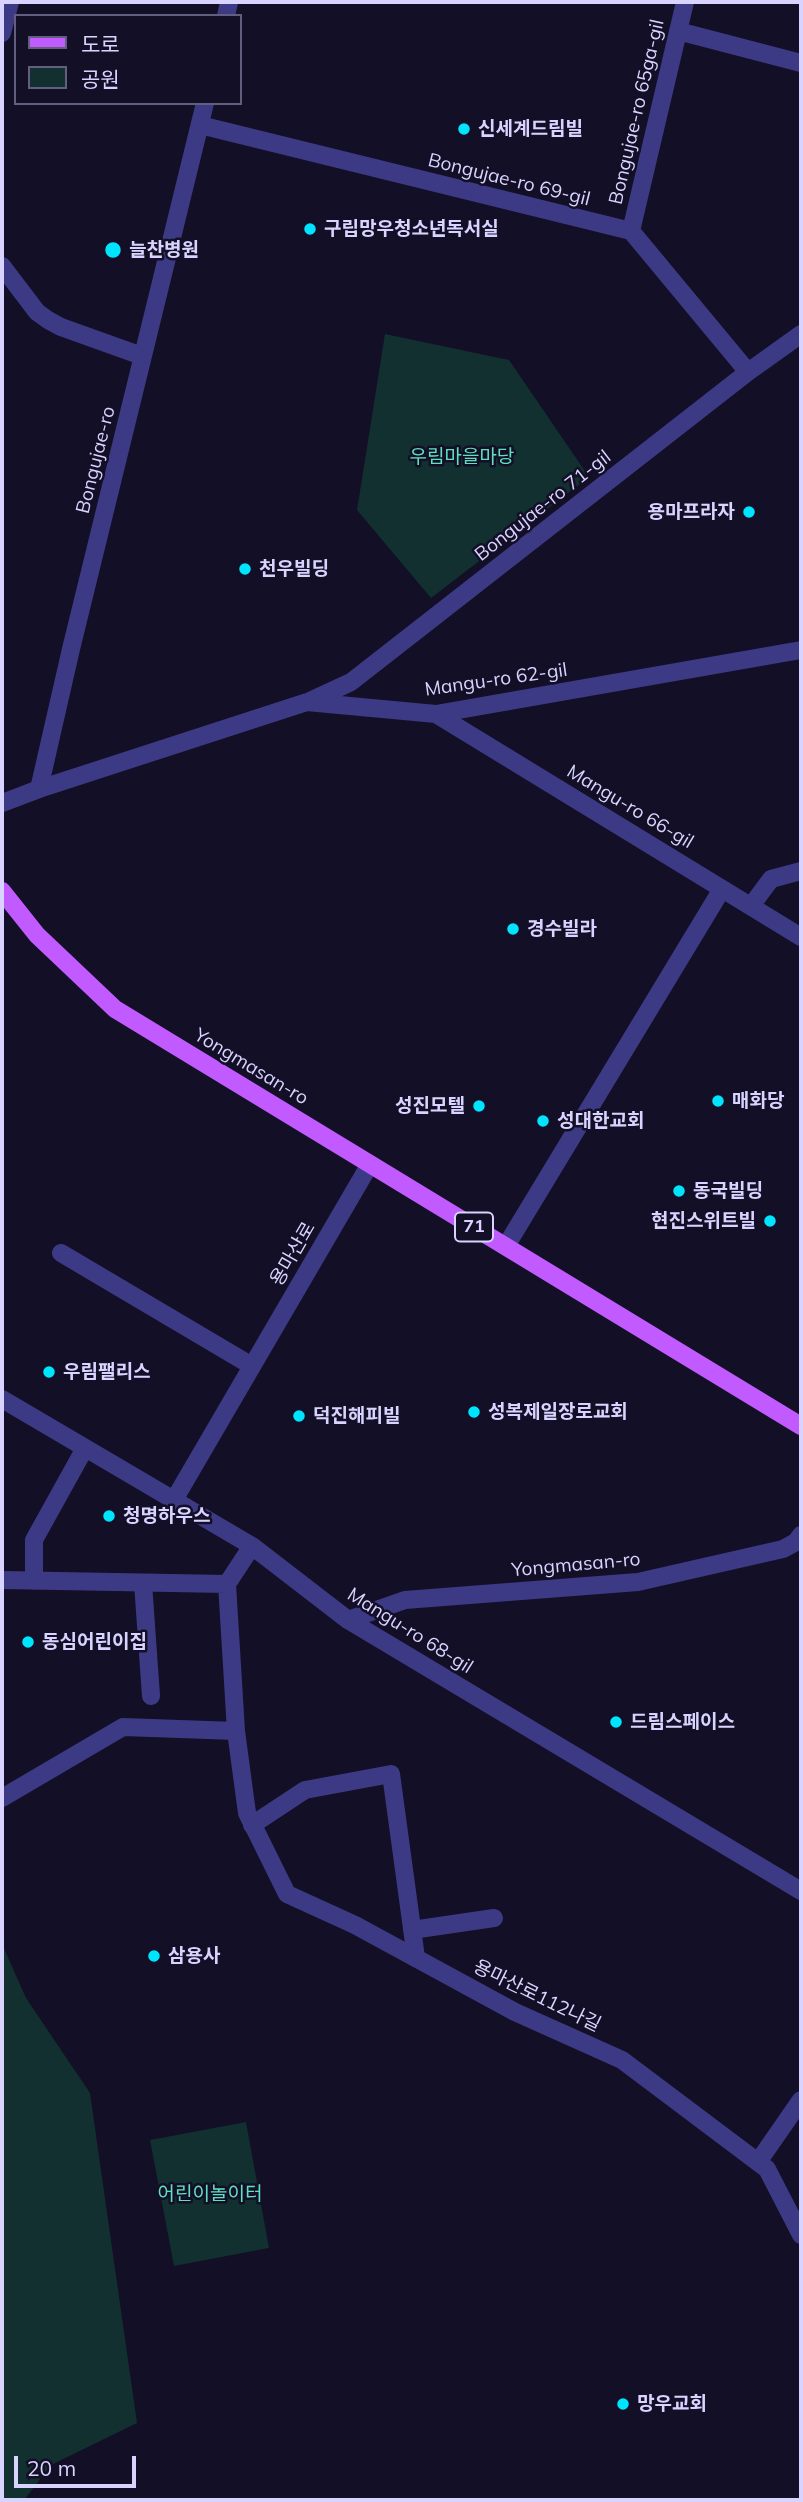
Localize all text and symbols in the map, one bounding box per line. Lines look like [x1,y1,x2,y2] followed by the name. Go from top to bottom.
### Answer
[14,14,242,105] legend
[605,17,669,207] street label: Bongujae-ro 65ga-gil
[81,31,120,57] text: 도로
[81,66,120,92] text: 공원
[478,118,583,140] place label: 신세계드림빌
[456,121,472,137] marker: 신세계드림빌
[426,149,592,211] street label: Bongujae-ro 69-gil
[324,218,499,240] place label: 구립망우청소년독서실
[302,221,318,237] marker: 구립망우청소년독서실
[129,239,199,261] place label: 늘찬병원
[103,240,123,260] marker: 늘찬병원
[72,404,120,516] street label: Bongujae-ro
[410,446,514,468] park label: 우림마을마당
[470,446,616,566] street label: Bongujae-ro 71-gil
[648,501,735,523] place label: 용마프라자
[741,504,757,520] marker: 용마프라자
[259,558,329,580] place label: 천우빌딩
[237,561,253,577] marker: 천우빌딩
[423,659,569,701] street label: Mangu-ro 62-gil
[563,760,697,854] street label: Mangu-ro 66-gil
[527,918,597,940] place label: 경수빌라
[505,921,521,937] marker: 경수빌라
[190,1024,312,1110] street label: Yongmasan-ro
[732,1090,784,1112] place label: 매화당
[710,1093,726,1109] marker: 매화당
[395,1095,465,1117] place label: 성진모텔
[471,1098,487,1114] marker: 성진모텔
[557,1110,644,1132] place label: 성대한교회
[535,1113,551,1129] marker: 성대한교회
[693,1180,763,1202] place label: 동국빌딩
[671,1183,687,1199] marker: 동국빌딩
[651,1210,756,1232] place label: 현진스위트빌
[455,1212,493,1242] road number: 71
[762,1213,778,1229] marker: 현진스위트빌
[266,1218,320,1290] street label: 용마산로
[63,1361,150,1383] place label: 우림팰리스
[41,1364,57,1380] marker: 우림팰리스
[488,1401,628,1423] place label: 성복제일장로교회
[466,1404,482,1420] marker: 성복제일장로교회
[313,1405,400,1427] place label: 덕진해피빌
[291,1408,307,1424] marker: 덕진해피빌
[123,1505,210,1527] place label: 청명하우스
[101,1508,117,1524] marker: 청명하우스
[511,1548,641,1582] street label: Yongmasan-ro
[343,1583,477,1679] street label: Mangu-ro 68-gil
[42,1631,147,1653] place label: 동심어린이집
[20,1634,36,1650] marker: 동심어린이집
[630,1711,735,1733] place label: 드림스페이스
[608,1714,624,1730] marker: 드림스페이스
[168,1945,220,1967] place label: 삼용사
[146,1948,162,1964] marker: 삼용사
[470,1955,604,2037] street label: 용마산로112나길
[158,2183,262,2205] park label: 어린이놀이터
[637,2393,707,2415] place label: 망우교회
[615,2396,631,2412] marker: 망우교회
[18,2442,140,2486] scale bar
[27,2455,76,2481] text: 20 m

